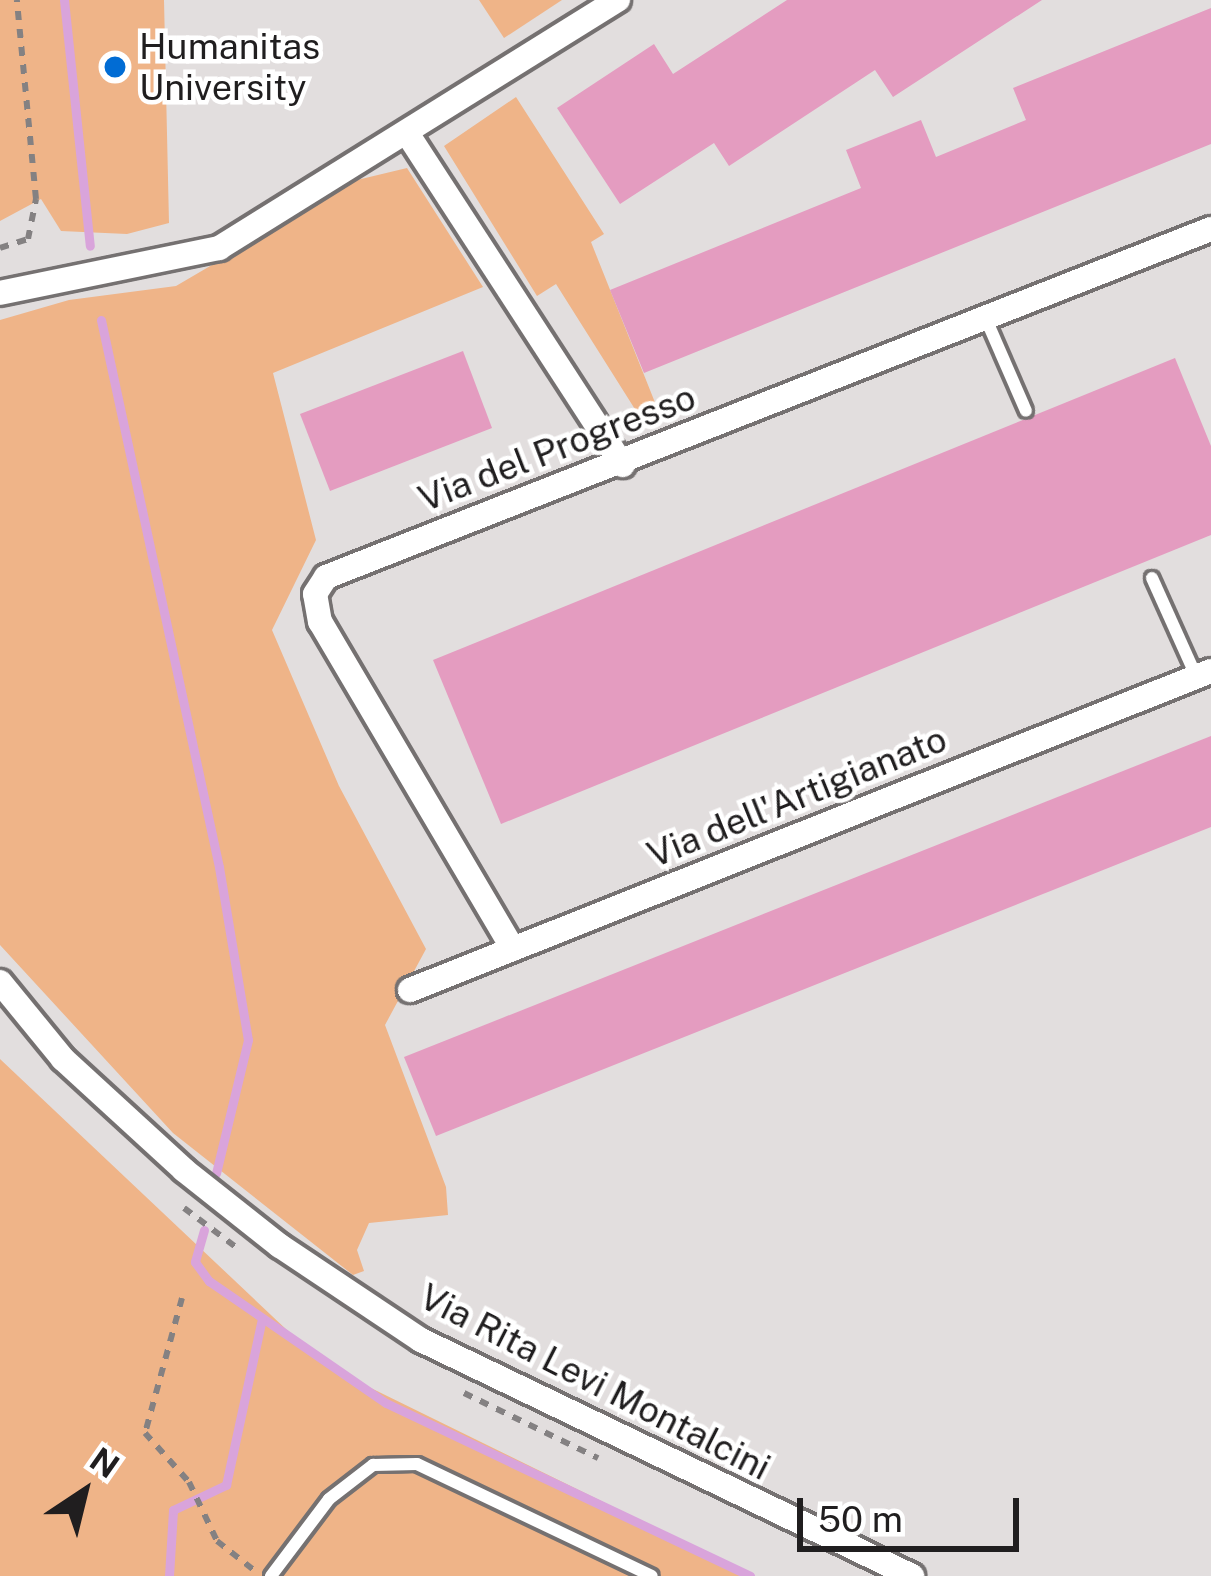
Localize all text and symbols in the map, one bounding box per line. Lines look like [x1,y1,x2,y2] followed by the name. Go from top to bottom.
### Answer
[139,24,320,109] place label: Humanitas University
[102,54,128,80] marker: Humanitas University
[412,375,702,521] street label: Via del Progresso
[641,717,953,877] street label: Via dell'Artigianato
[413,1275,777,1489] street label: Via Rita Levi Montalcini
[24,1432,144,1552] north arrow
[83,1440,126,1485] text: N
[803,1474,1025,1548] scale bar
[818,1498,903,1540] text: 50 m

